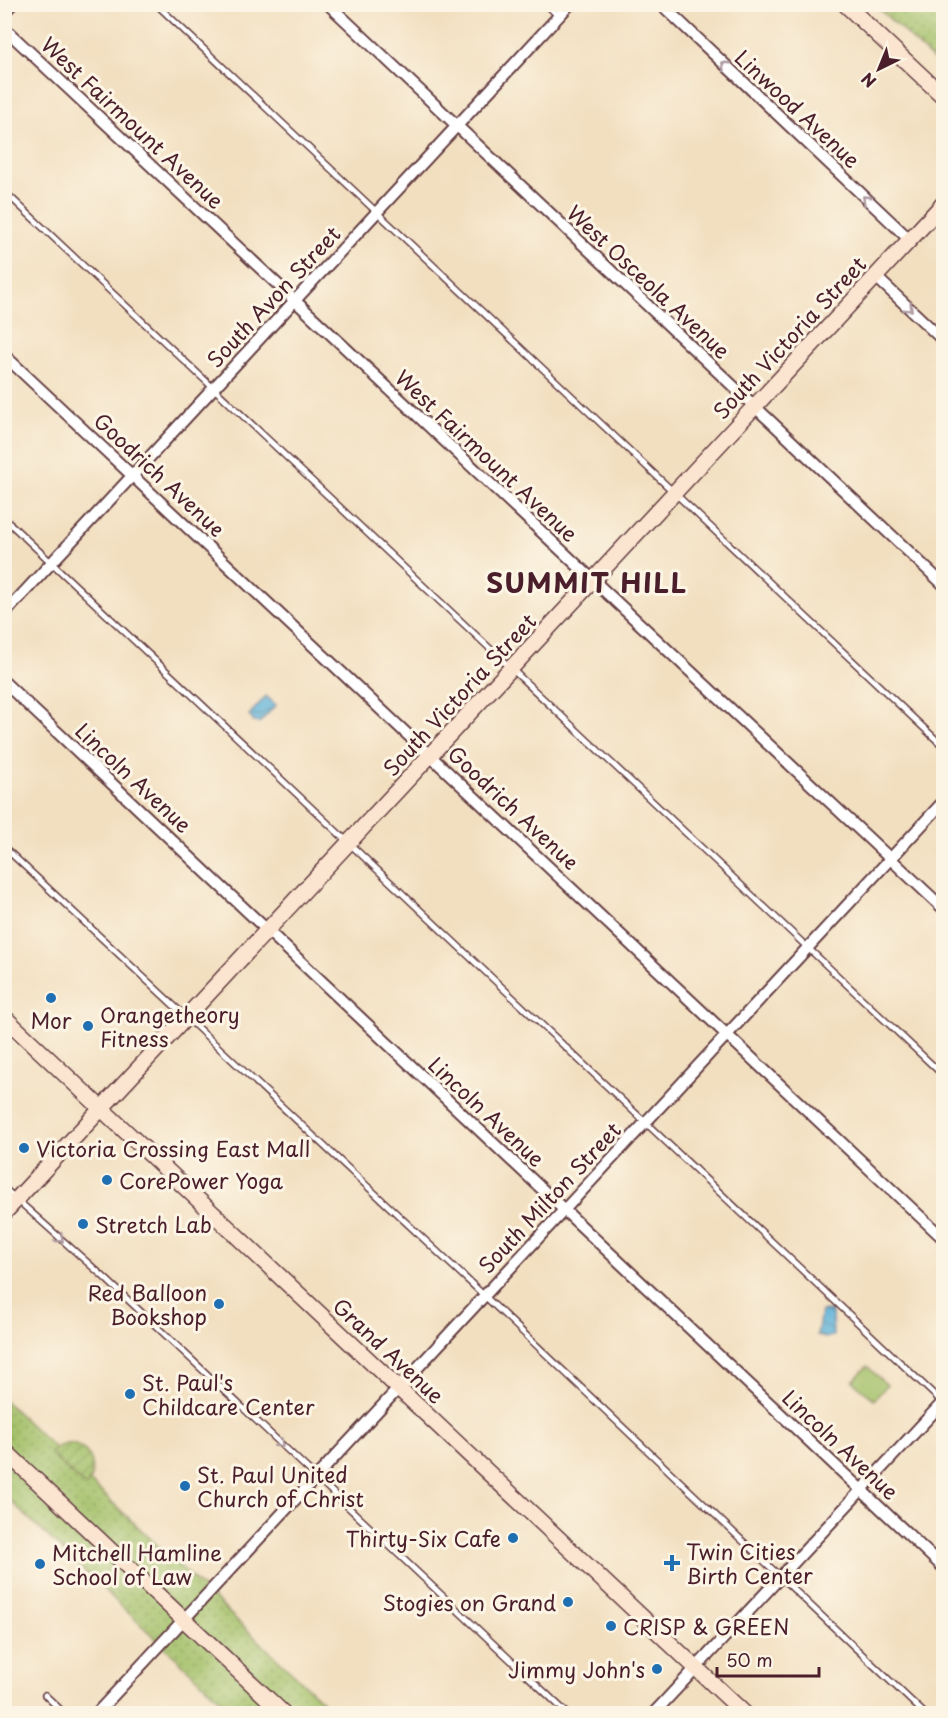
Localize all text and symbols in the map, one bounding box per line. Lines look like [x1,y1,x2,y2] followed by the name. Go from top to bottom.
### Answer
[34,29,232,215] street label: West Fairmount Avenue
[849,39,909,99] north arrow
[728,41,868,175] street label: Linwood Avenue
[721,61,731,72] one-way arrow
[855,68,881,94] text: N
[863,195,873,206] one-way arrow
[560,197,738,365] street label: West Osceola Avenue
[199,218,347,374] street label: South Avon Street
[705,248,873,426] street label: South Victoria Street
[902,301,913,312] one-way arrow
[388,362,586,548] street label: West Fairmount Avenue
[87,405,233,543] street label: Goodrich Avenue
[486,561,688,602] district label: SUMMIT HILL
[375,605,543,783] street label: South Victoria Street
[69,715,199,839] street label: Lincoln Avenue
[441,738,587,876] street label: Goodrich Avenue
[44,991,58,1005] marker: Mor
[100,998,239,1054] place label: Orangetheory Fitness
[30,1004,72,1036] place label: Mor
[81,1019,95,1033] marker: Orangetheory Fitness
[422,1049,552,1173] street label: Lincoln Avenue
[470,1114,628,1280] street label: South Milton Street
[36,1132,310,1164] place label: Victoria Crossing East Mall
[17,1141,31,1155] marker: Victoria Crossing East Mall
[119,1164,284,1196] place label: CorePower Yoga
[100,1173,114,1187] marker: CorePower Yoga
[95,1208,212,1240] place label: Stretch Lab
[76,1217,90,1231] marker: Stretch Lab
[54,1232,64,1243] one-way arrow
[88,1276,207,1332] place label: Red Balloon Bookshop
[326,1290,452,1410] street label: Grand Avenue
[212,1297,226,1311] marker: Red Balloon Bookshop
[142,1366,315,1422] place label: St. Paul's Childcare Center
[776,1382,906,1506] street label: Lincoln Avenue
[123,1387,137,1401] marker: St. Paul's Childcare Center
[272,1436,283,1447] one-way arrow
[197,1458,364,1514] place label: St. Paul United Church of Christ
[178,1479,192,1493] marker: St. Paul United Church of Christ
[346,1522,501,1554] place label: Thirty-Six Cafe
[506,1531,520,1545] marker: Thirty-Six Cafe
[686,1535,813,1591] place label: Twin Cities Birth Center
[52,1536,222,1592] place label: Mitchell Hamline School of Law
[663,1554,681,1572] marker: Twin Cities Birth Center
[33,1557,47,1571] marker: Mitchell Hamline School of Law
[382,1586,556,1618] place label: Stogies on Grand
[561,1595,575,1609] marker: Stogies on Grand
[623,1610,789,1642] place label: CRISP & GREEN
[604,1619,618,1633] marker: CRISP & GREEN
[717,1640,819,1678] scale bar
[726,1646,773,1673] text: 50 m
[508,1653,645,1685] place label: Jimmy John's
[650,1662,664,1676] marker: Jimmy John's

